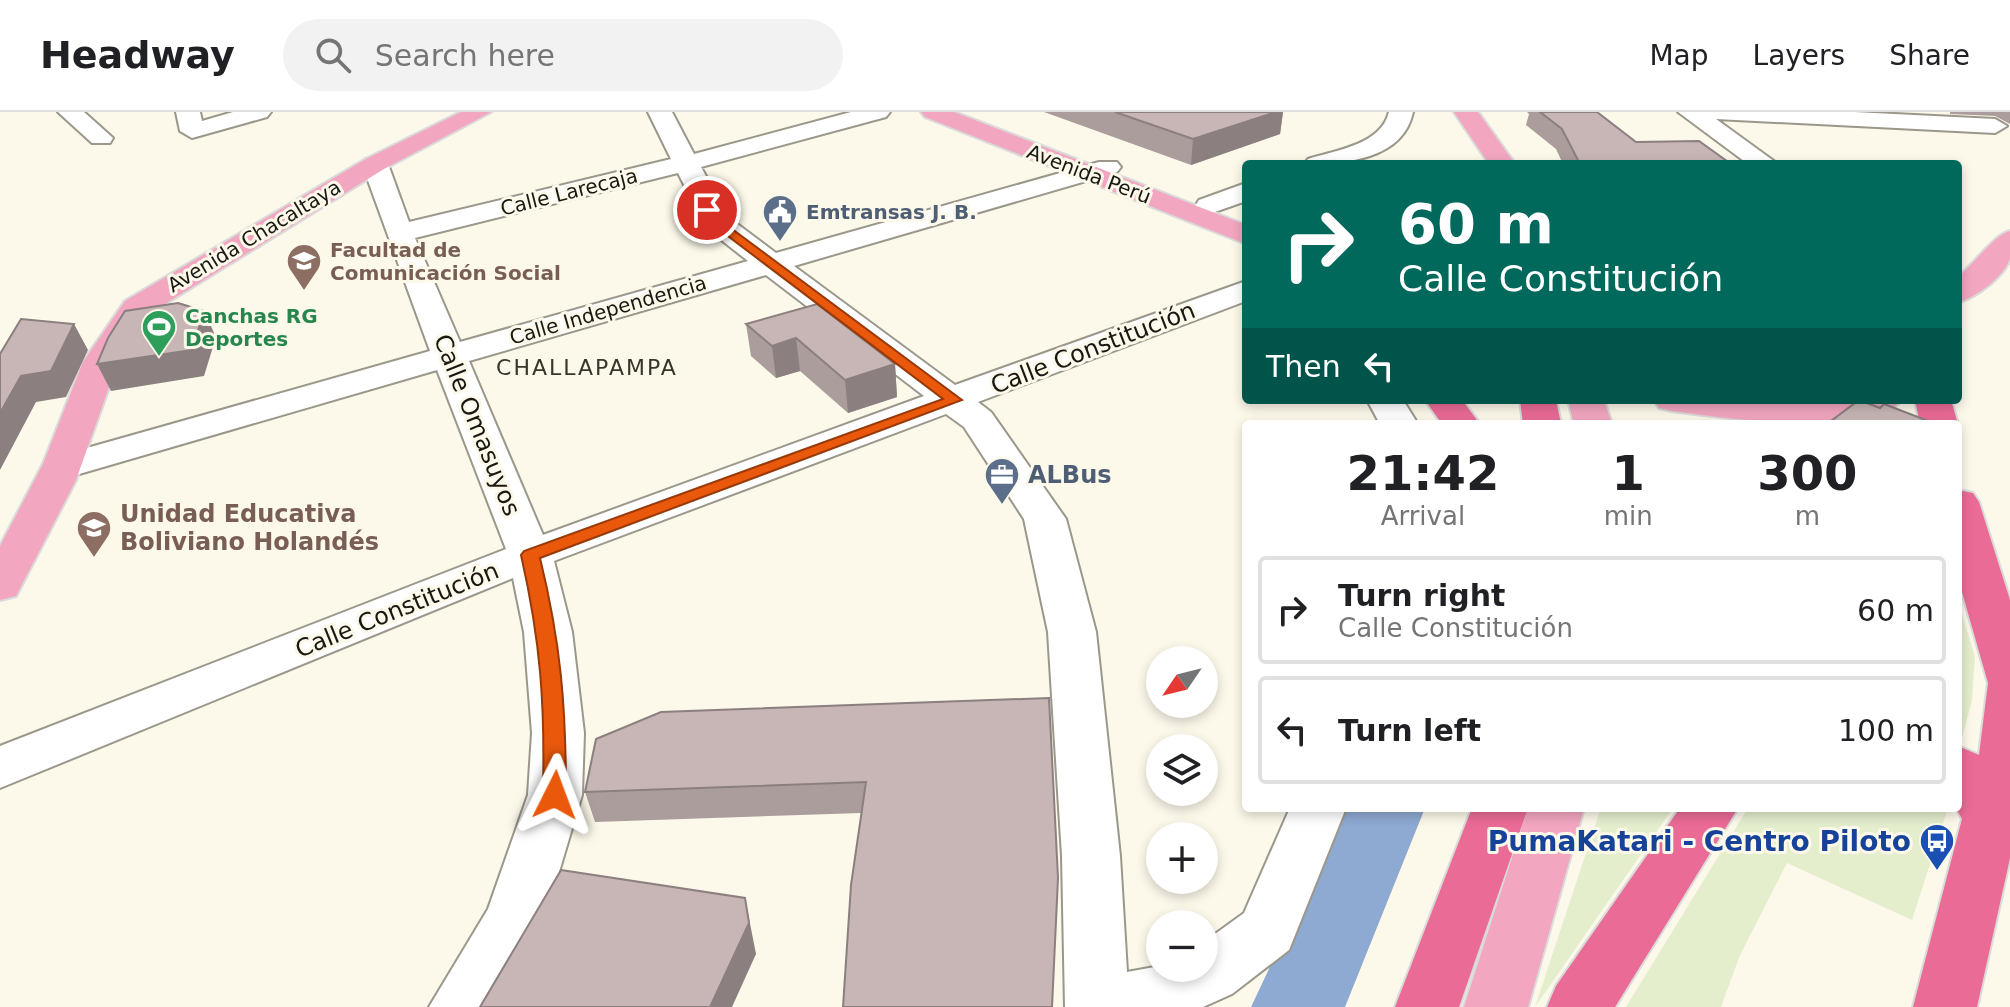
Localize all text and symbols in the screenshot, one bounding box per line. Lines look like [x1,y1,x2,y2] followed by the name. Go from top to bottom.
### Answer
[283,19,843,91] search box
[40,33,235,77] text: Headway
[311,33,355,77] icon: search
[375,38,555,73] text: Search here
[1649,39,1709,72] text: Map
[1753,39,1845,72] text: Layers
[1889,39,1970,72] text: Share
[1024,139,1154,209] street label: Avenida Perú
[498,163,640,221] street label: Calle Larecaja
[163,175,345,297] street label: Avenida Chacaltaya
[673,176,741,244] pin
[685,188,729,232] icon: arrive
[1398,191,1554,256] text: 60 m
[1266,192,1370,296] icon: right
[761,193,799,243] public building icon: Emtransas J. B.
[806,200,977,224] place label: Emtransas J. B.
[330,238,561,285] place label: Facultad de Comunicación Social
[285,242,323,292] school or university icon: Facultad de Comunicación Social
[1398,258,1723,299] text: Calle Constitución
[507,270,709,350] street label: Calle Independencia
[987,296,1199,400] street label: Calle Constitución
[185,304,318,351] place label: Canchas RG Deportes
[140,308,178,358] sports icon: Canchas RG Deportes
[428,330,526,520] street label: Calle Omasuyos
[1357,344,1401,388] icon: left
[1266,349,1341,384] text: Then
[496,355,678,380] district label: CHALLAPAMPA
[1346,445,1499,501] text: 21:42
[1612,445,1645,501] text: 1
[1757,445,1857,501] text: 300
[983,456,1021,506] office icon: ALBus
[1028,461,1112,489] place label: ALBus
[120,500,379,556] place label: Unidad Educativa Boliviano Holandés
[1381,501,1465,531] text: Arrival
[1604,501,1653,531] text: min
[1795,501,1820,531] text: m
[75,509,113,559] school or university icon: Unidad Educativa Boliviano Holandés
[291,556,503,664] street label: Calle Constitución
[1338,578,1505,613] text: Turn right
[1270,588,1314,632] icon: right
[1857,593,1934,628] text: 60 m
[1338,613,1573,643] text: Calle Constitución
[1146,646,1218,718] north arrow
[1146,646,1218,982] map controls
[1270,708,1314,752] icon: left
[1338,713,1481,748] text: Turn left
[1838,713,1934,748] text: 100 m
[1146,734,1218,806] button: layers
[513,753,597,837] position arrow
[1146,822,1218,894] button: +
[1918,822,1956,872] bus stop icon: PumaKatari - Centro Piloto
[1488,825,1911,858] place label: PumaKatari - Centro Piloto
[1146,910,1218,982] button: −

